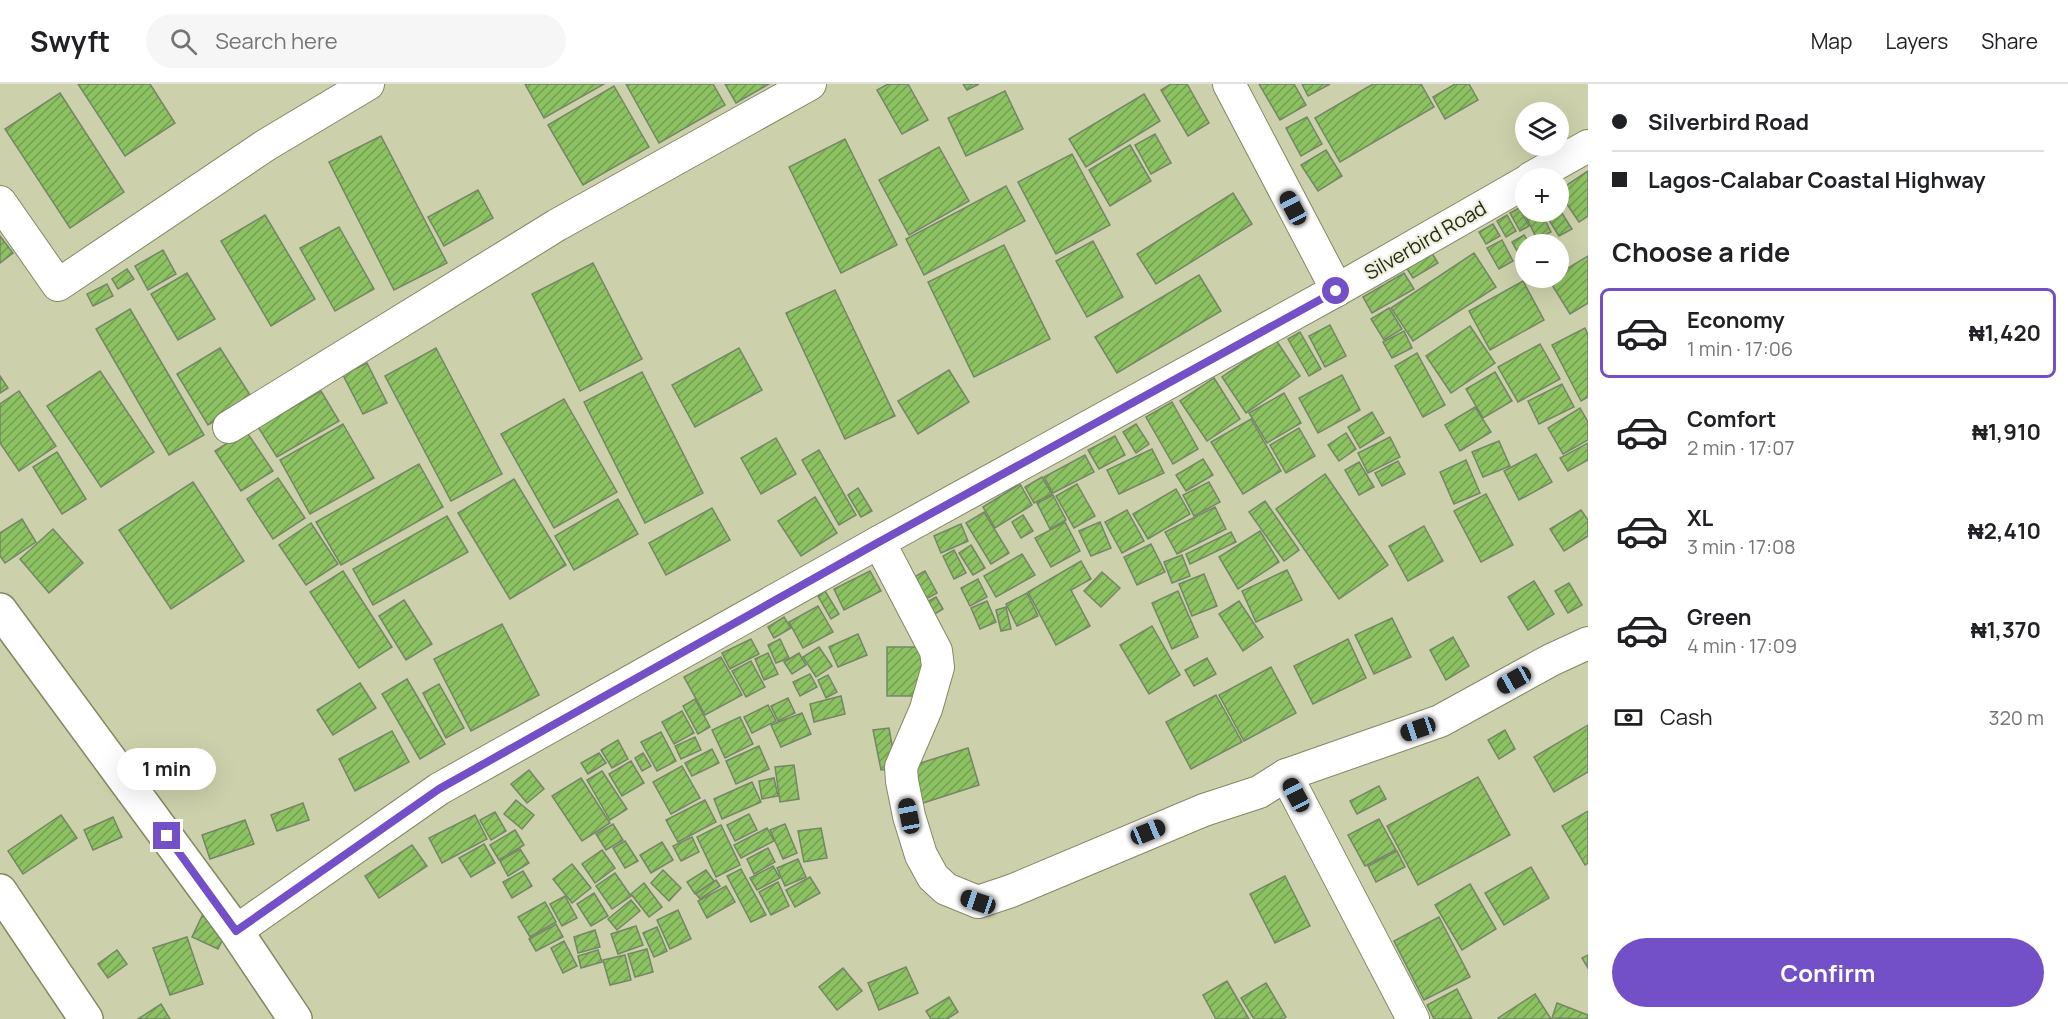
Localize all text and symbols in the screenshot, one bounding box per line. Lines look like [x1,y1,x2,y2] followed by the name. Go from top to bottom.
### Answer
[146,14,566,68] search box
[30,22,110,60] text: Swyft
[167,25,200,58] icon: search
[215,26,338,56] text: Search here
[1811,27,1852,55] text: Map
[1885,27,1948,55] text: Layers
[1981,27,2038,55] text: Share
[1515,102,1569,288] map controls
[1515,102,1569,156] button: layers
[1648,107,1809,137] text: Silverbird Road
[1648,165,1985,195] text: Lagos-Calabar Coastal Highway
[1515,168,1569,222] button: +
[1277,188,1309,228] car
[1359,194,1491,286] street label: Silverbird Road
[1612,233,1790,270] text: Choose a ride
[1515,234,1569,288] button: −
[1322,277,1349,304] route start
[1687,305,1785,335] text: Economy
[1615,306,1669,360] icon: car
[1969,318,2041,348] text: ₦1,420
[1687,335,1793,362] text: 1 min · 17:06
[1687,404,1776,434] text: Comfort
[1615,405,1669,459] icon: car
[1972,417,2041,447] text: ₦1,910
[1687,434,1795,461] text: 2 min · 17:07
[1687,503,1713,533] text: XL
[1615,504,1669,558] icon: car
[1968,516,2041,546] text: ₦2,410
[1687,533,1796,560] text: 3 min · 17:08
[1687,602,1752,632] text: Green
[1615,603,1669,657] icon: car
[1971,615,2041,645] text: ₦1,370
[1687,632,1797,659] text: 4 min · 17:09
[1494,663,1534,697] car
[1612,701,1645,734] icon: cash
[1660,702,1713,732] text: Cash
[1988,704,2044,731] text: 320 m
[1398,715,1438,743] car
[118,749,216,791] callout: 1 min
[142,755,191,782] text: 1 min
[1280,775,1312,815] car
[897,797,921,835] car
[1128,817,1168,847] car
[153,822,180,849] route end
[958,888,998,916] car
[1612,938,2044,1007] button: Confirm

